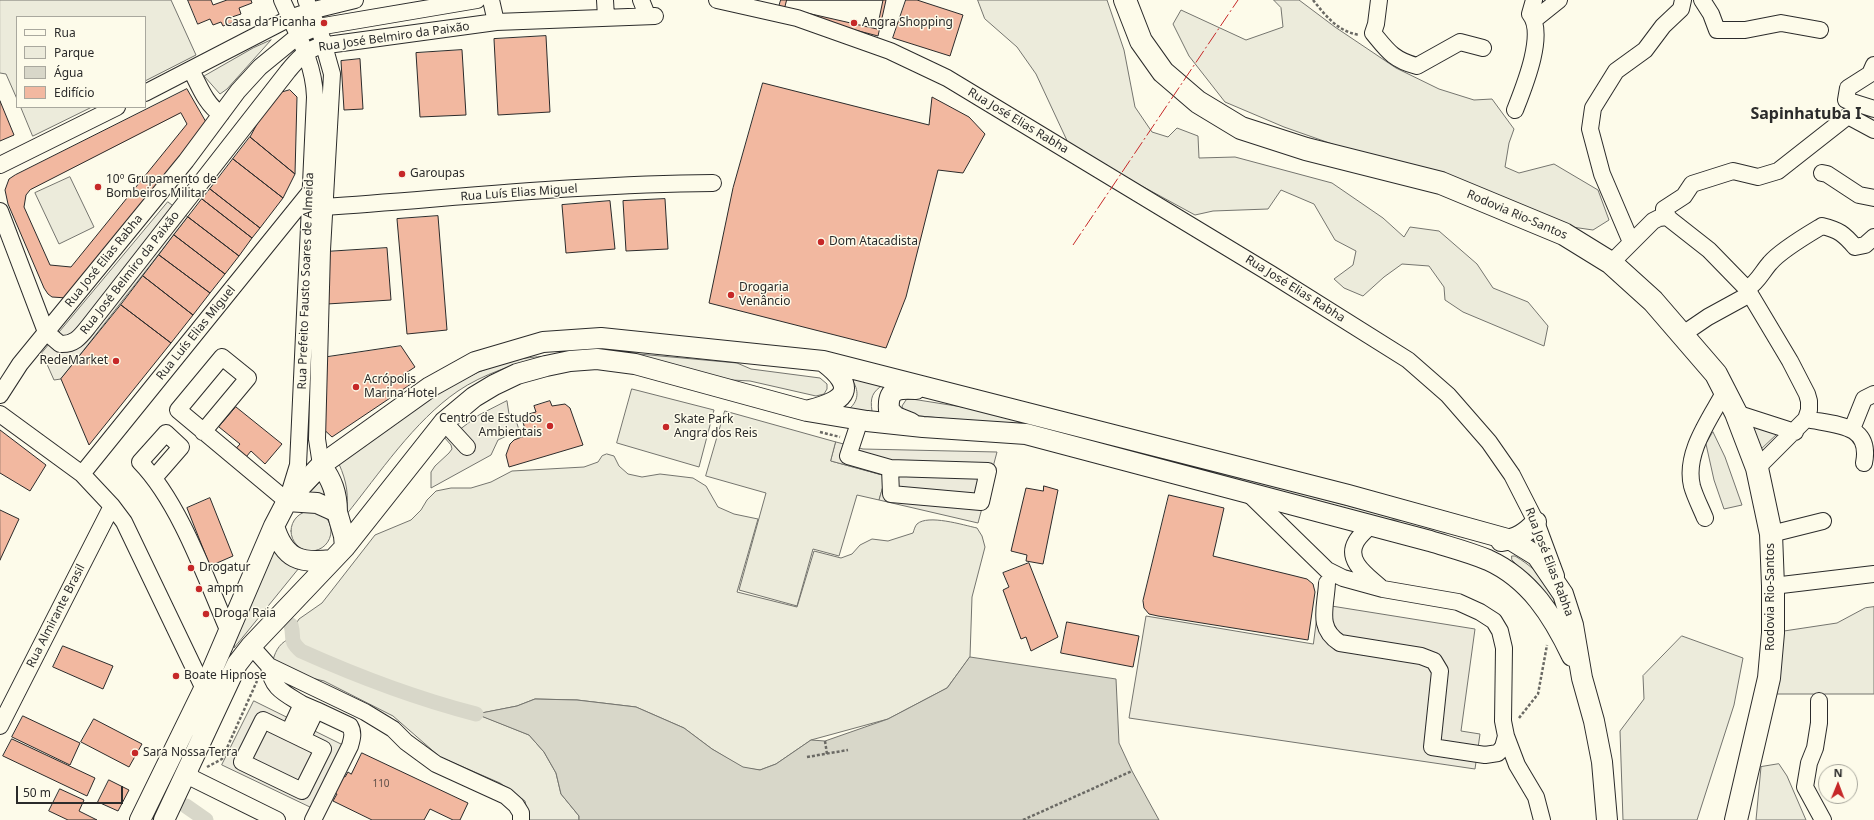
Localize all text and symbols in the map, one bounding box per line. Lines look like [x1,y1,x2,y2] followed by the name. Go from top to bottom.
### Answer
[16,16,146,108] legend
[224,16,316,30] place label: Casa da Picanha
[862,16,953,30] place label: Angra Shopping
[319,18,329,28] marker: Casa da Picanha
[849,18,859,28] marker: Angra Shopping
[317,19,471,55] street label: Rua José Belmiro da Paixão
[54,24,76,41] text: Rua
[54,44,94,61] text: Parque
[54,64,83,81] text: Água
[54,84,95,101] text: Edifício
[965,85,1071,157] street label: Rua José Elias Rabha
[1750,104,1862,124] district label: Sapinhatuba I
[410,167,465,181] place label: Garoupas
[397,169,407,179] marker: Garoupas
[295,172,317,390] street label: Rua Prefeito Fausto Soares de Almeida
[106,173,217,201] place label: 10º Grupamento de Bombeiros Militar
[93,182,103,192] marker: 10º Grupamento de Bombeiros Militar
[460,182,578,204] street label: Rua Luís Elias Miguel
[1465,187,1569,243] street label: Rodovia Rio-Santos
[77,208,183,338] street label: Rua José Belmiro da Paixão
[62,212,146,310] street label: Rua José Elias Rabha
[829,235,918,249] place label: Dom Atacadista
[816,237,826,247] marker: Dom Atacadista
[1242,252,1348,326] street label: Rua José Elias Rabha
[739,281,790,309] place label: Drogaria Venâncio
[153,283,239,383] street label: Rua Luís Elias Miguel
[726,290,736,300] marker: Drogaria Venâncio
[40,354,108,368] place label: RedeMarket
[111,356,121,366] marker: RedeMarket
[364,373,437,401] place label: Acrópolis Marina Hotel
[351,382,361,392] marker: Acrópolis Marina Hotel
[439,412,542,440] place label: Centro de Estudos Ambientais
[674,413,758,441] place label: Skate Park Angra dos Reis
[545,421,555,431] marker: Centro de Estudos Ambientais
[661,422,671,432] marker: Skate Park Angra dos Reis
[1522,506,1576,618] street label: Rua José Elias Rabha
[1764,543,1778,651] street label: Rodovia Rio-Santos
[199,561,251,575] place label: Drogatur
[24,562,88,670] street label: Rua Almirante Brasil
[186,563,196,573] marker: Drogatur
[207,582,244,596] place label: ampm
[194,584,204,594] marker: ampm
[214,607,276,621] place label: Droga Raia
[201,609,211,619] marker: Droga Raia
[184,669,267,683] place label: Boate Hipnose
[171,671,181,681] marker: Boate Hipnose
[143,746,238,760] place label: Sara Nossa Terra
[130,748,140,758] marker: Sara Nossa Terra
[1818,764,1858,804] north arrow
[1834,765,1843,780] text: N
[18,778,125,804] scale bar
[372,778,390,790] house number: 110
[23,784,51,801] text: 50 m

